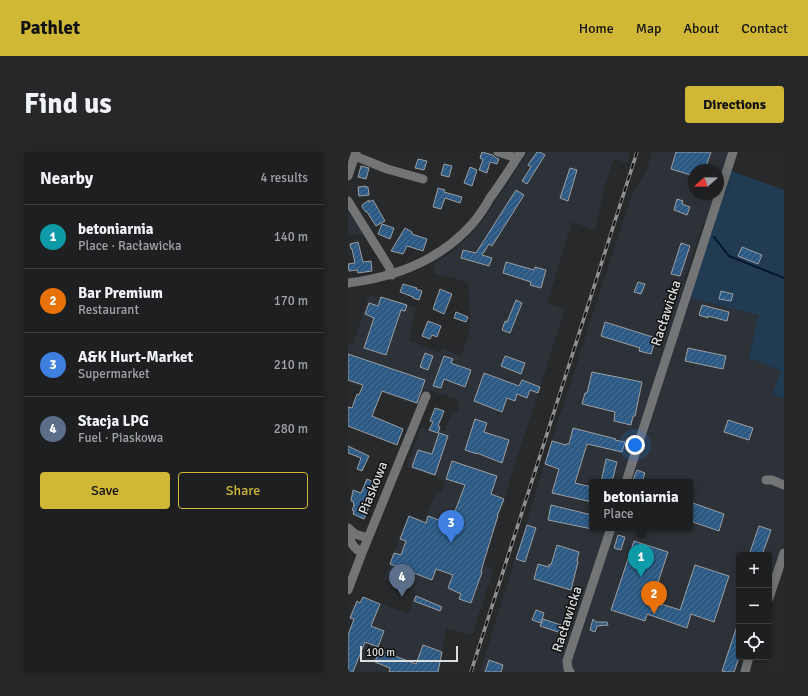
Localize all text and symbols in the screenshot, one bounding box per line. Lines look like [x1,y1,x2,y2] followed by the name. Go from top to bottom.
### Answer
[20,16,80,40] text: Pathlet
[579,20,614,37] text: Home
[636,20,661,37] text: Map
[683,20,719,37] text: About
[741,20,788,37] text: Contact
[685,86,784,123] button: Directions
[24,87,112,121] text: Find us
[688,164,724,200] north arrow
[40,168,93,189] text: Nearby
[260,170,308,186] text: 4 results
[78,220,154,238] text: betoniarnia
[49,229,57,245] text: 1
[274,229,308,245] text: 140 m
[78,238,181,254] text: Place · Racławicka
[647,278,685,348] street label: Racławicka
[78,284,163,302] text: Bar Premium
[49,293,57,309] text: 2
[274,293,308,309] text: 170 m
[78,302,139,318] text: Restaurant
[78,348,193,366] text: A&K Hurt-Market
[49,357,57,373] text: 3
[274,357,308,373] text: 210 m
[78,366,150,382] text: Supermarket
[78,412,149,430] text: Stacja LPG
[49,421,57,437] text: 4
[274,421,308,437] text: 280 m
[78,430,163,446] text: Fuel · Piaskowa
[625,435,645,455] your location
[355,459,391,517] street label: Piaskowa
[40,472,170,509] button: Save
[178,472,308,509] button: Share
[589,479,693,531] popup
[603,488,679,506] text: betoniarnia
[603,506,634,522] text: Place
[438,510,464,543] pin: 3
[628,544,654,577] pin: 1
[736,552,772,660] map controls
[736,552,772,588] button: +
[389,564,415,597] pin: 4
[641,581,667,614] pin: 2
[548,584,586,654] street label: Racławicka
[736,588,772,624] button: −
[736,624,772,660] button: locate
[360,644,458,663] scale bar
[366,646,395,659] text: 100 m

